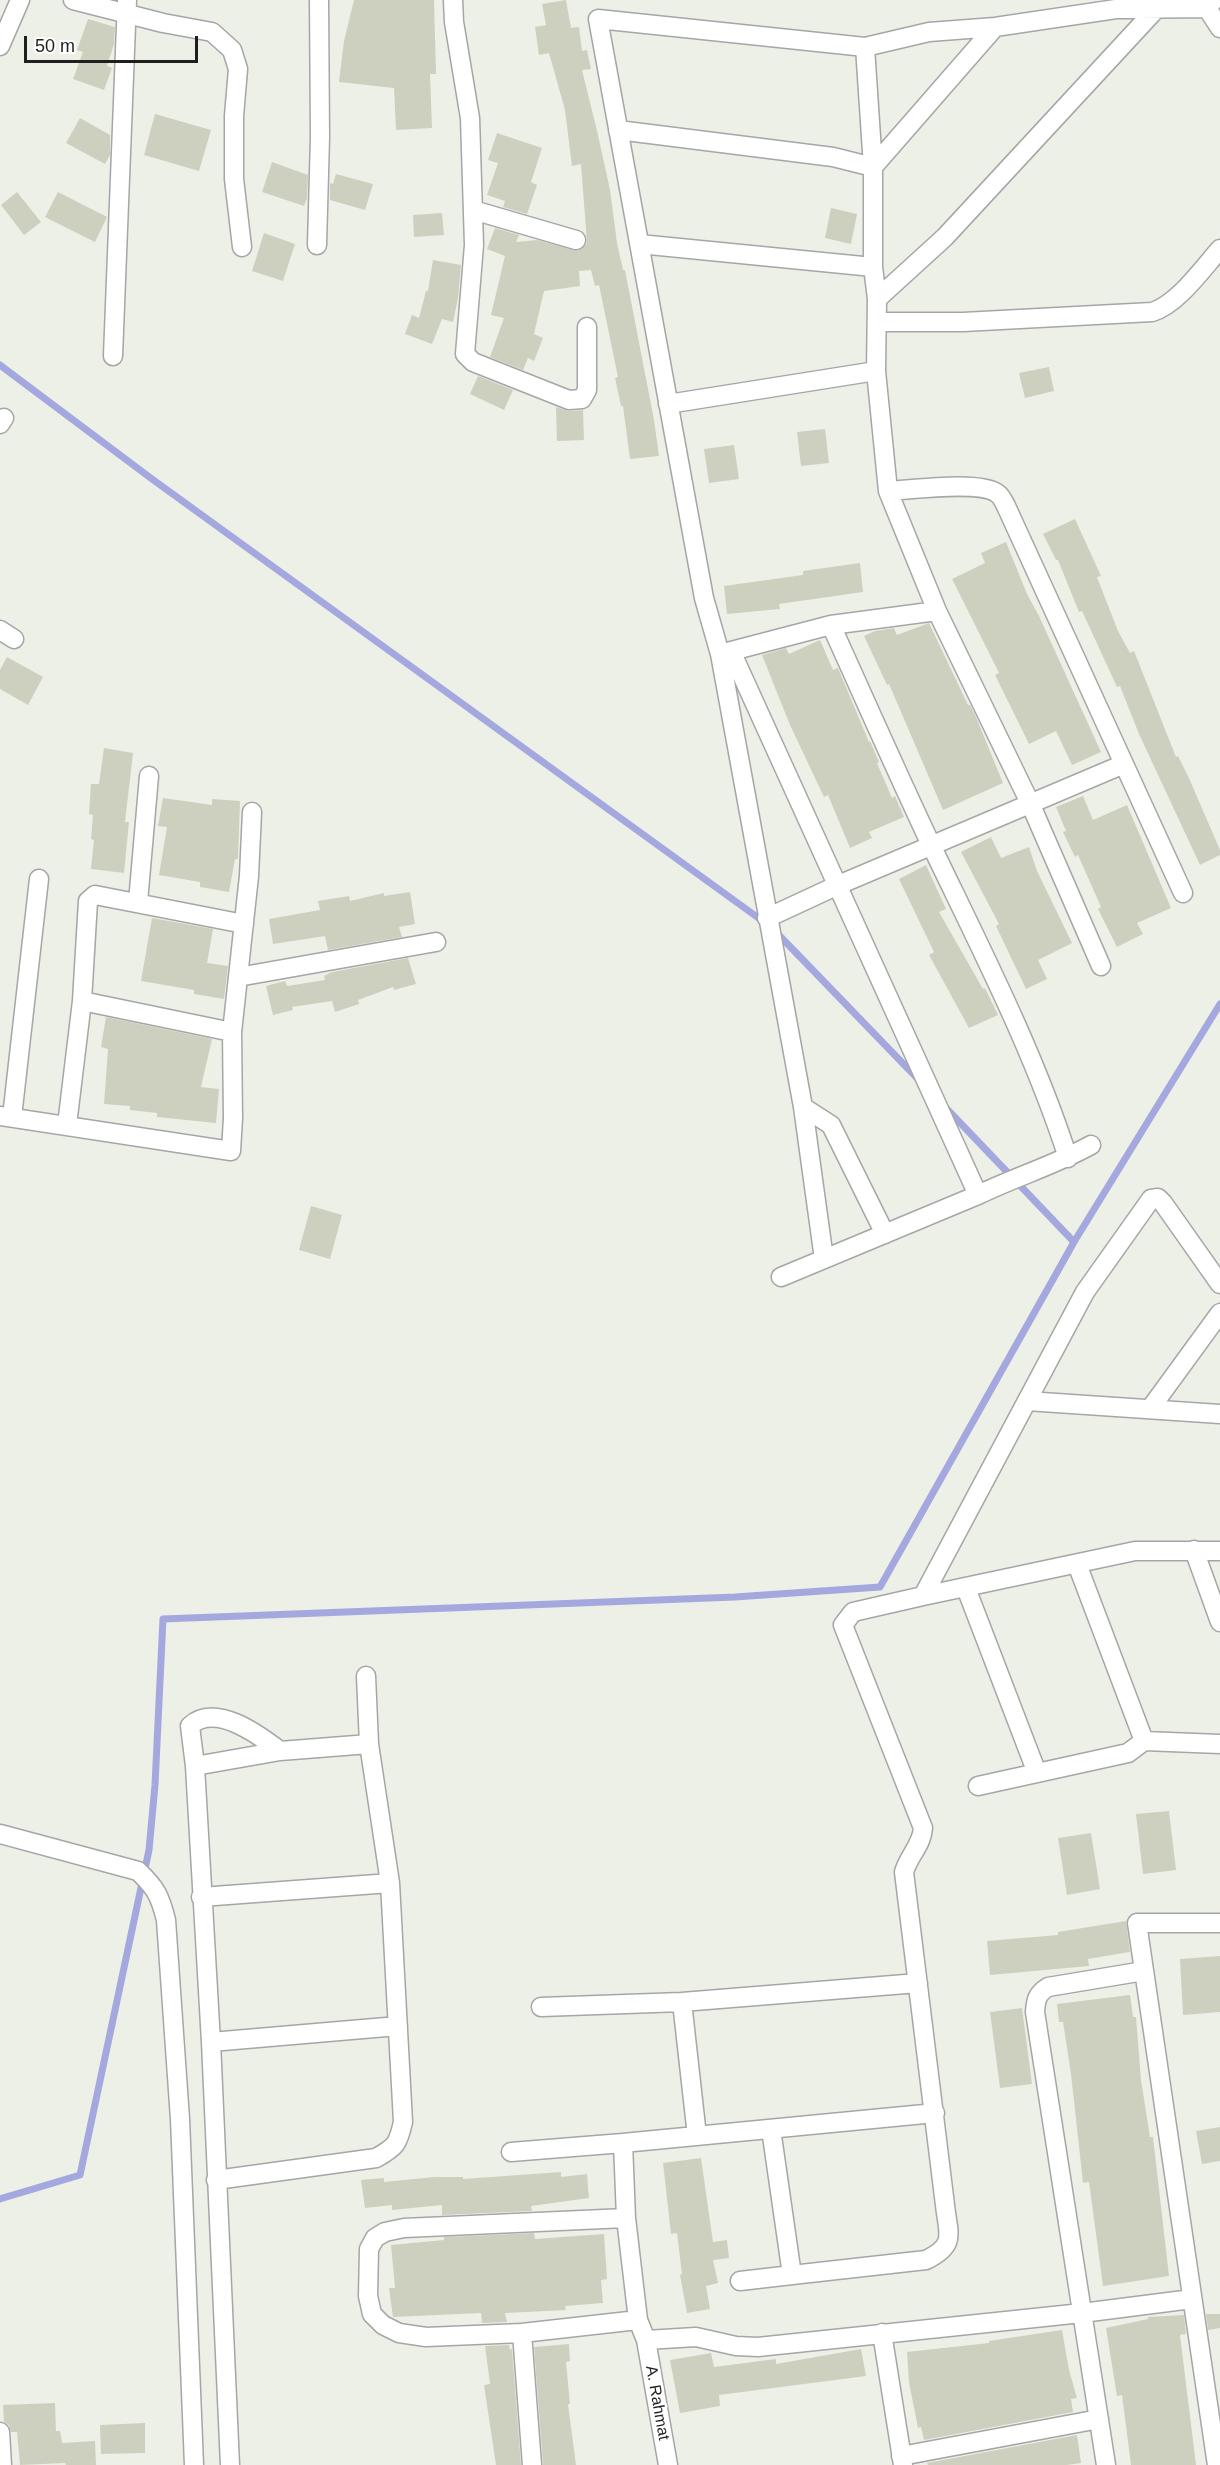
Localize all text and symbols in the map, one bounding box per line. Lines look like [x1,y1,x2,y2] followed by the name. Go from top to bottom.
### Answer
[27,24,201,62] scale bar
[35,36,75,56] text: 50 m
[641,2364,673,2442] street label: A. Rahmat

